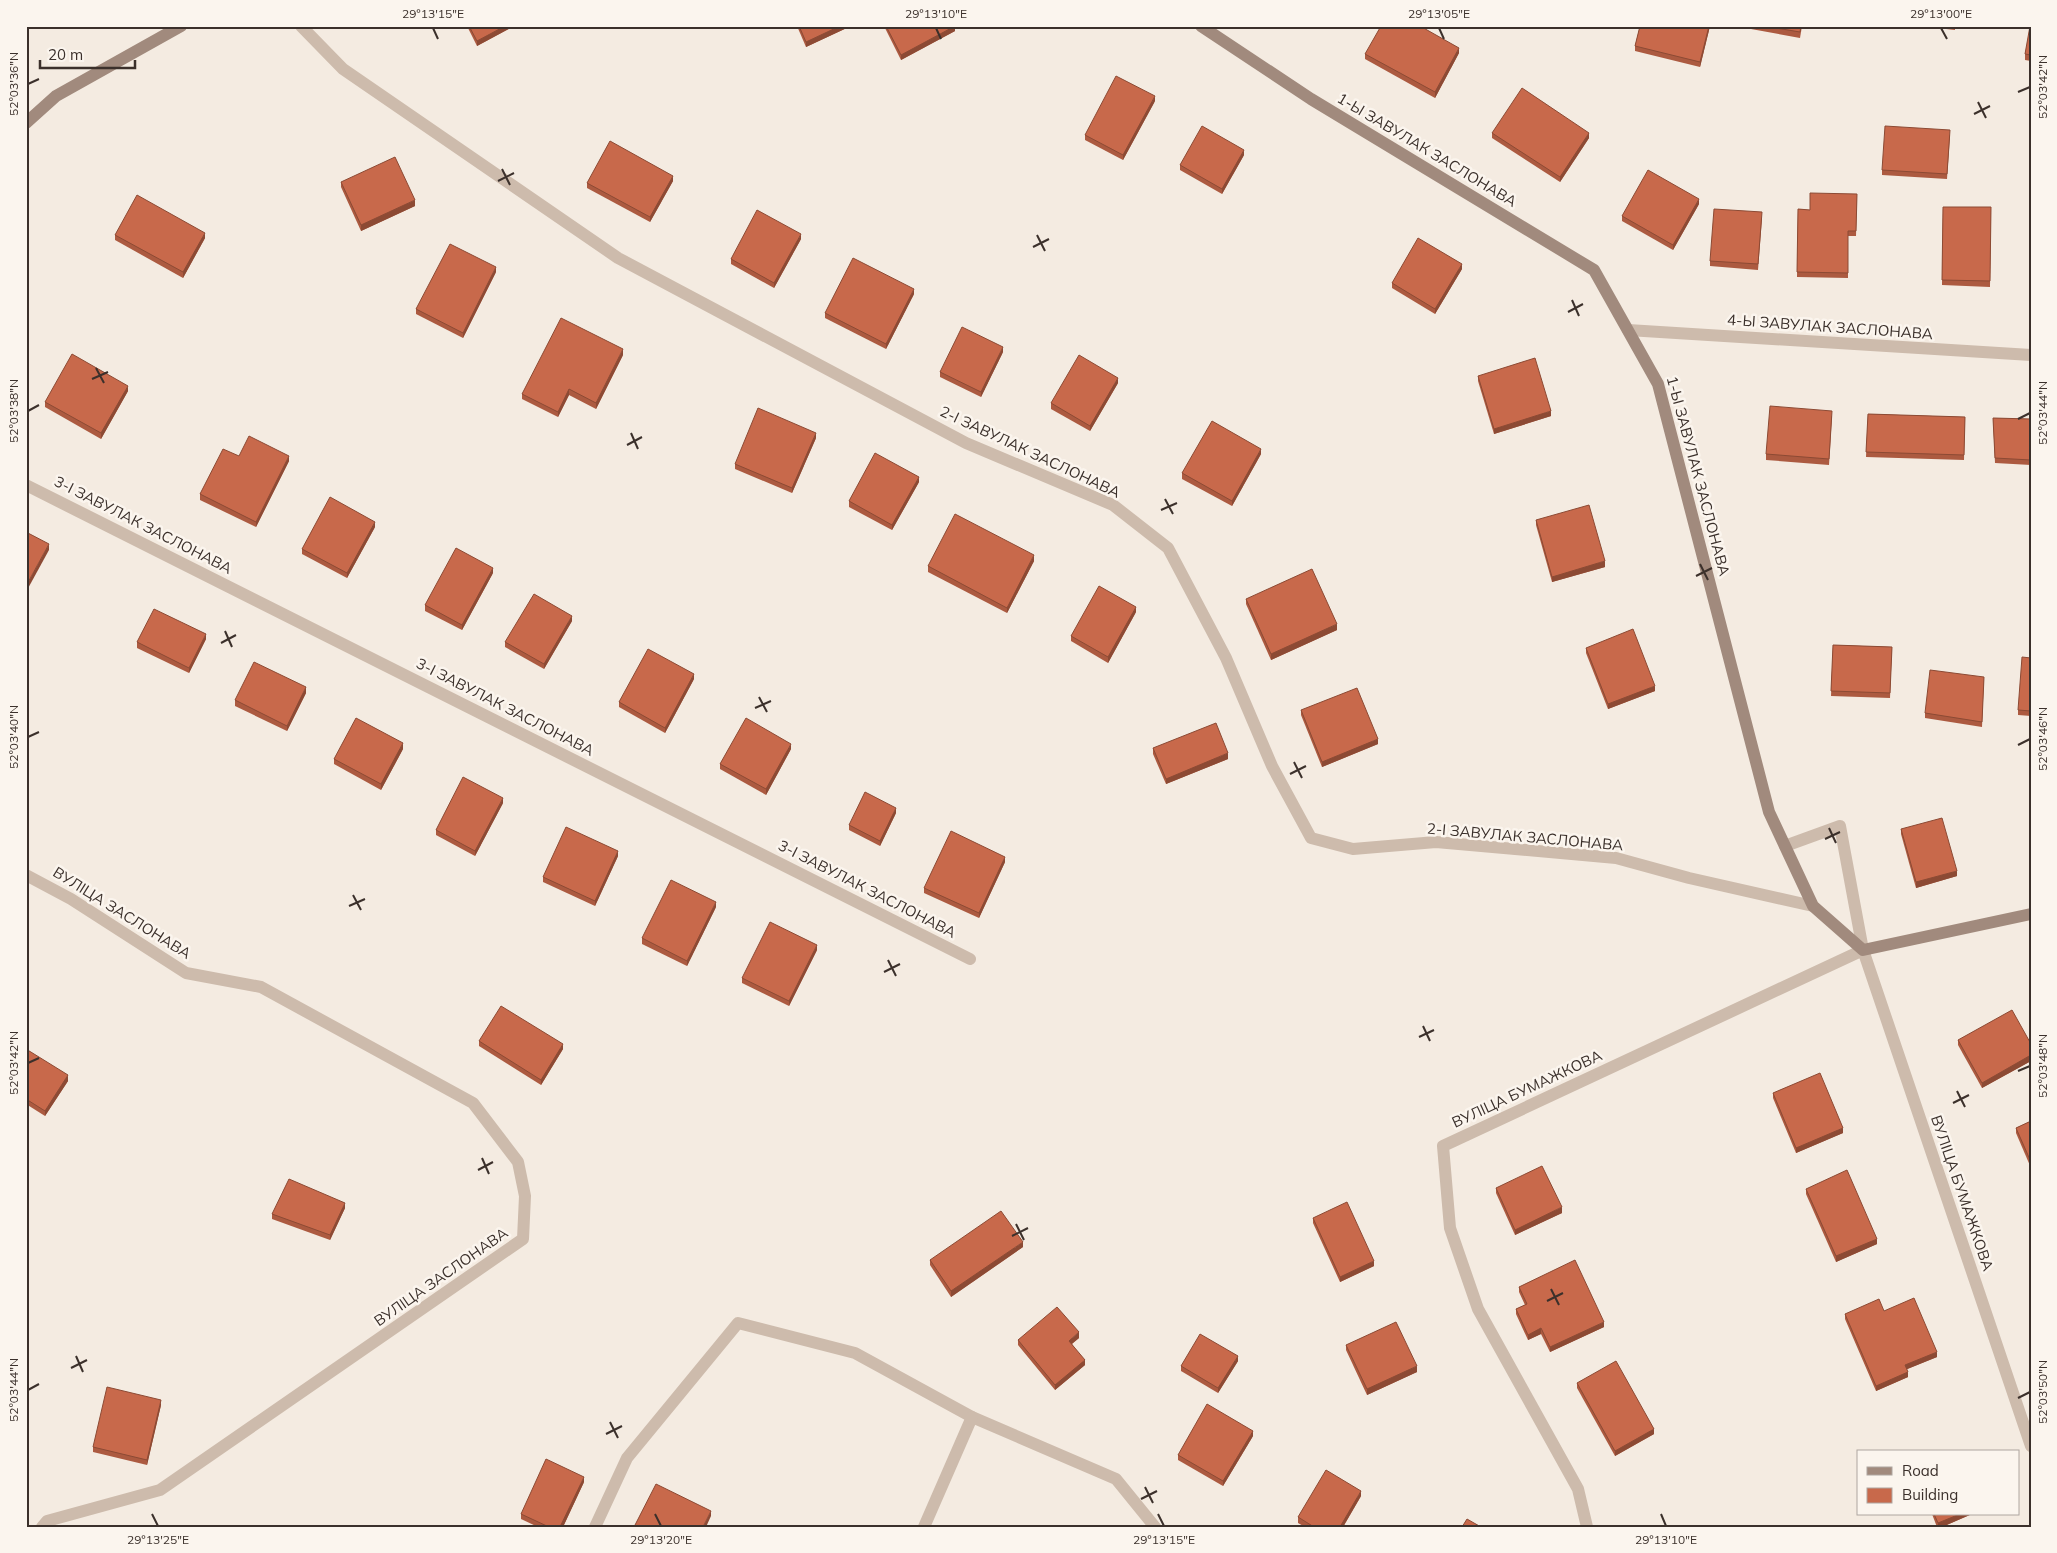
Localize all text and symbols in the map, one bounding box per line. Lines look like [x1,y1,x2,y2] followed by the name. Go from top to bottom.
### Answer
[402,6,464,21] text: 29°13'15"E
[905,6,967,21] text: 29°13'10"E
[1408,6,1470,21] text: 29°13'05"E
[1910,6,1972,21] text: 29°13'00"E
[40,38,135,70] scale bar
[48,45,83,64] text: 20 m
[6,52,21,116] text: 52°03'36"N
[2035,55,2050,119] text: 52°03'42"N
[1334,88,1521,211] street label: 1-Ы ЗАВУЛАК ЗАСЛОНАВА
[1727,310,1934,343] street label: 4-Ы ЗАВУЛАК ЗАСЛОНАВА
[1663,374,1734,578] street label: 1-Ы ЗАВУЛАК ЗАСЛОНАВА
[6,379,21,443] text: 52°03'38"N
[2035,381,2050,445] text: 52°03'44"N
[937,401,1123,502] street label: 2-І ЗАВУЛАК ЗАСЛОНАВА
[51,471,235,578] street label: 3-І ЗАВУЛАК ЗАСЛОНАВА
[413,653,597,760] street label: 3-І ЗАВУЛАК ЗАСЛОНАВА
[6,705,21,769] text: 52°03'40"N
[2035,707,2050,771] text: 52°03'46"N
[1426,818,1624,855] street label: 2-І ЗАВУЛАК ЗАСЛОНАВА
[775,835,959,942] street label: 3-І ЗАВУЛАК ЗАСЛОНАВА
[50,862,195,963] street label: ВУЛІЦА ЗАСЛОНАВА
[6,1031,21,1095] text: 52°03'42"N
[2035,1034,2050,1098] text: 52°03'48"N
[1449,1045,1605,1132] street label: ВУЛІЦА БУМАЖКОВА
[1927,1113,1998,1273] street label: ВУЛІЦА БУМАЖКОВА
[370,1223,511,1330] street label: ВУЛІЦА ЗАСЛОНАВА
[6,1358,21,1422] text: 52°03'44"N
[2035,1360,2050,1424] text: 52°03'50"N
[1857,1450,2020,1516] legend
[1902,1461,1939,1480] text: Road
[1902,1485,1958,1504] text: Building
[127,1532,189,1547] text: 29°13'25"E
[630,1532,692,1547] text: 29°13'20"E
[1133,1532,1195,1547] text: 29°13'15"E
[1635,1532,1697,1547] text: 29°13'10"E

